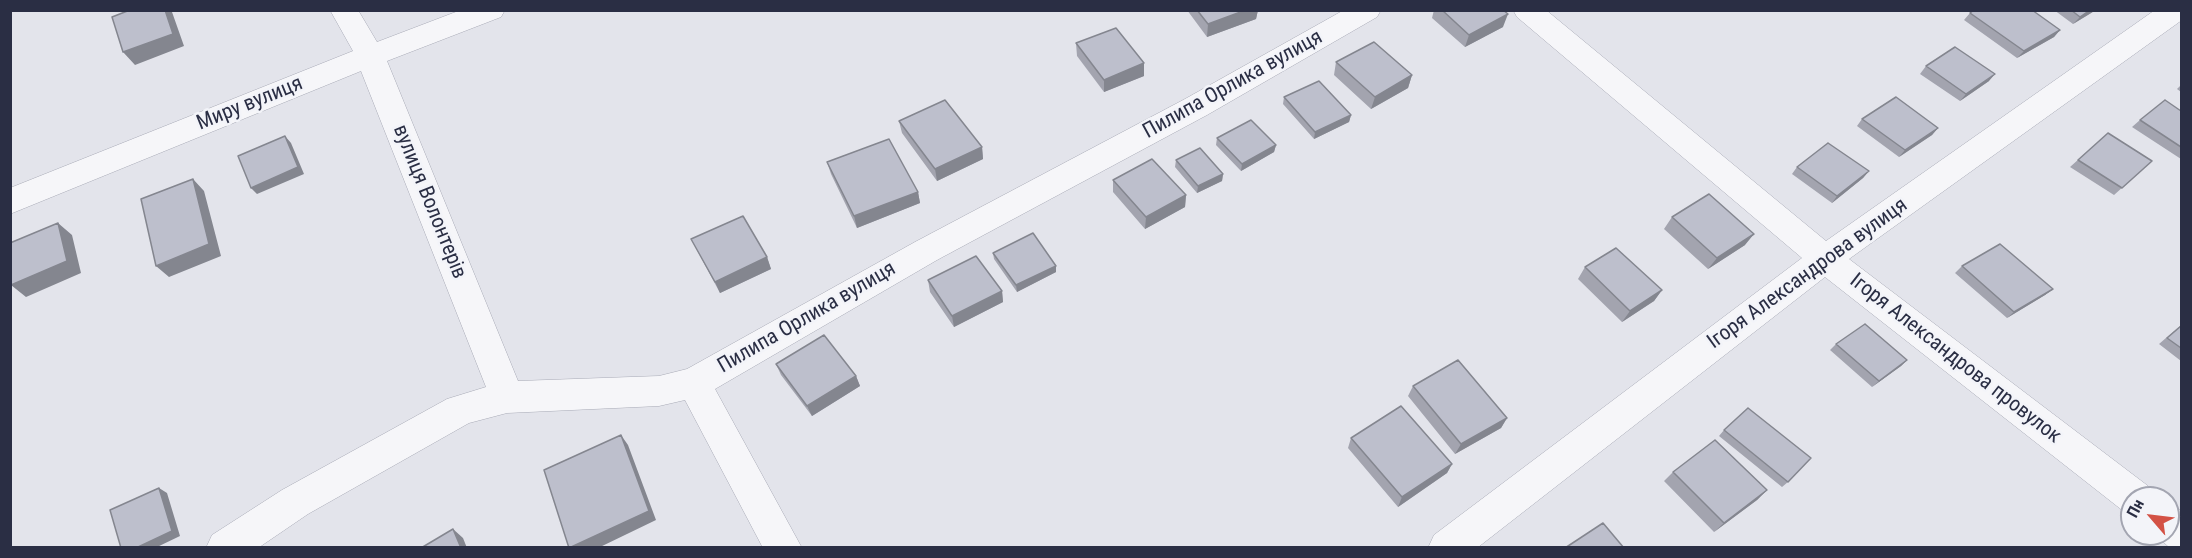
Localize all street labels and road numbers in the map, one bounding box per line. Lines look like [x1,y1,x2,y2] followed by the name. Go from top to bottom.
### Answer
[1139,25,1327,145] street label: Пилипа Орлика вулиця
[193,71,307,137] street label: Миру вулиця
[387,121,471,283] street label: вулиця Волонтерів
[1703,193,1913,355] street label: Ігоря Александрова вулиця
[713,257,901,379] street label: Пилипа Орлика вулиця
[1844,269,2066,449] street label: Ігоря Александрова провулок

